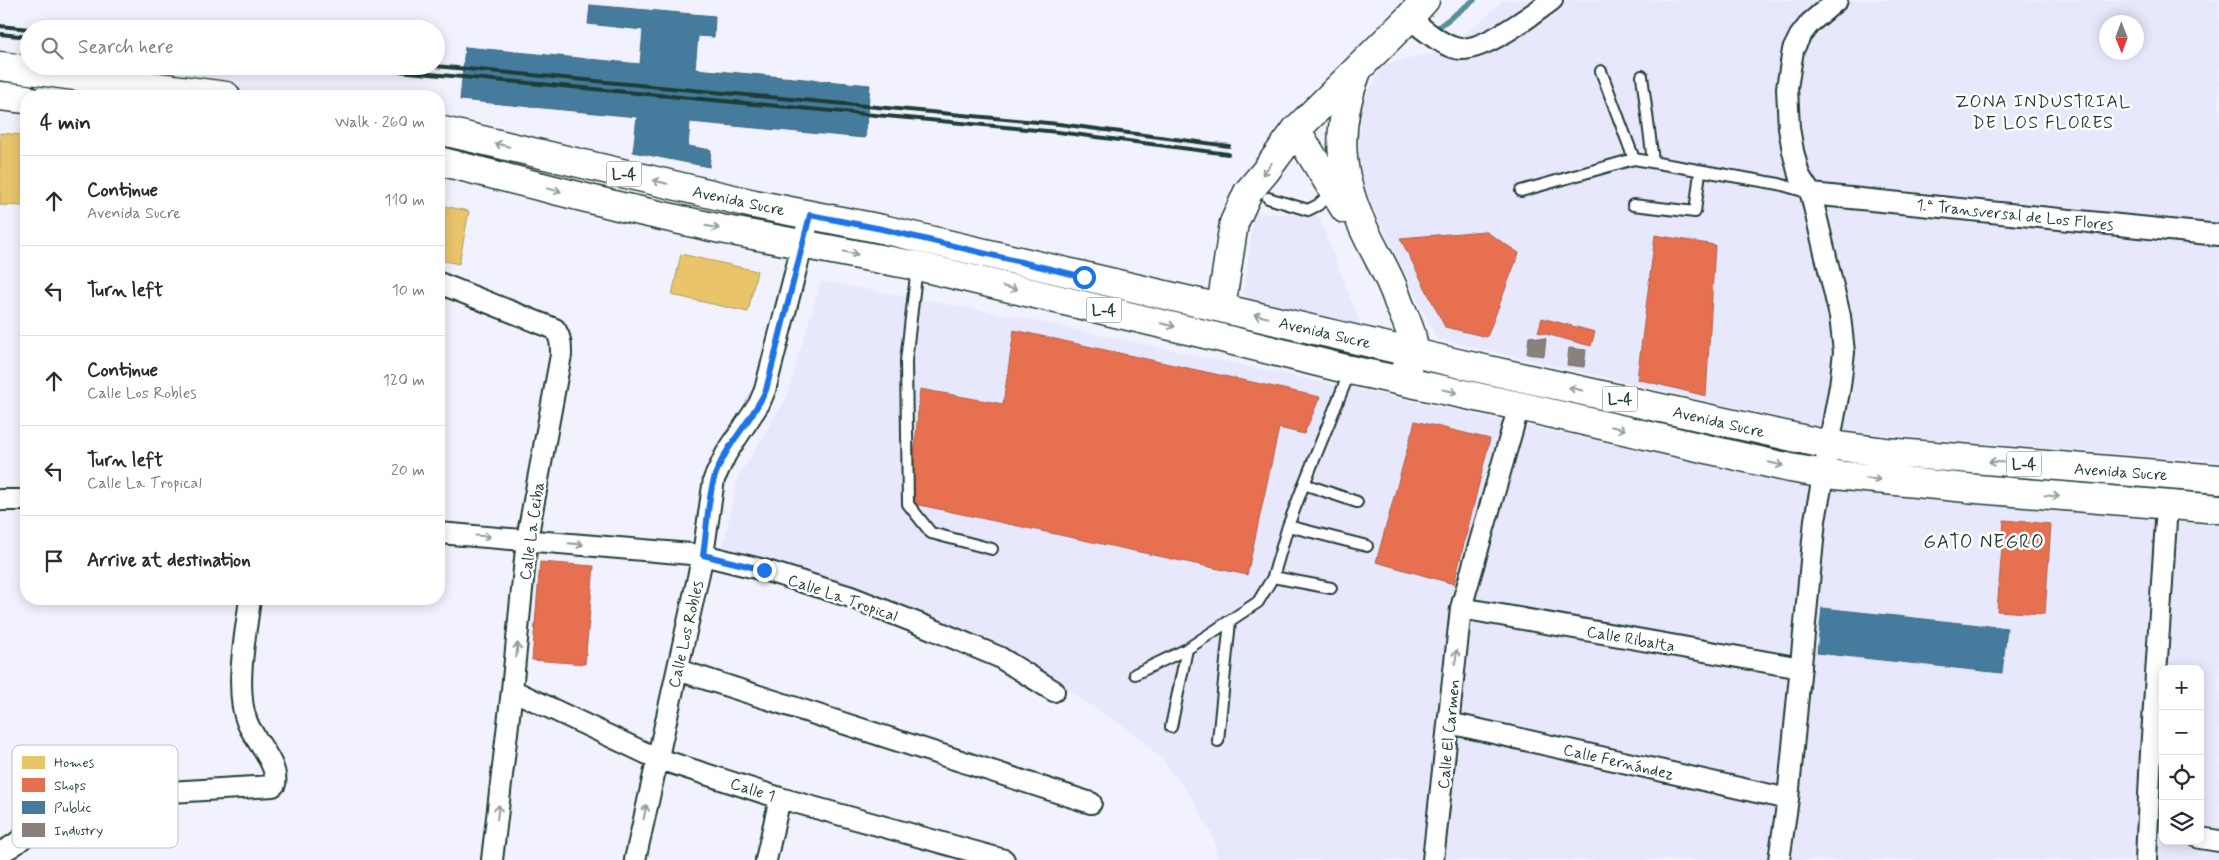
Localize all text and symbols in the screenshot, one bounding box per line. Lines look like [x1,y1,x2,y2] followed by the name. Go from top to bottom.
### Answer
[2099,15,2144,60] north arrow
[20,20,445,75] search box
[38,34,66,62] icon: search
[78,35,174,60] text: Search here
[1955,90,2131,135] district label: ZONA INDUSTRIAL DE LOS FLORES
[40,109,91,137] text: 4 min
[335,112,425,133] text: Walk · 260 m
[494,140,510,149] one-way arrow
[606,162,642,186] road number: L-4
[1262,162,1272,176] one-way arrow
[652,177,668,186] one-way arrow
[87,178,158,203] text: Continue
[691,181,787,222] street label: Avenida Sucre
[545,186,561,196] one-way arrow
[40,187,68,215] icon: ahead
[384,190,425,211] text: 110 m
[1915,195,2115,236] street label: 1.ª Transversal de Los Flores
[87,203,181,224] text: Avenida Sucre
[704,223,720,232] one-way arrow
[843,249,859,259] one-way arrow
[1073,266,1096,289] route start
[40,277,68,305] icon: left
[87,278,163,303] text: Turn left
[392,280,425,301] text: 10 m
[1002,284,1018,293] one-way arrow
[1086,298,1122,322] road number: L-4
[1253,311,1269,320] one-way arrow
[1277,313,1373,354] street label: Avenida Sucre
[1160,321,1176,330] one-way arrow
[87,358,158,383] text: Continue
[40,367,68,395] icon: ahead
[383,370,425,391] text: 120 m
[87,383,197,404] text: Calle Los Robles
[1569,384,1585,393] one-way arrow
[1602,386,1638,412] road number: L-4
[1442,387,1458,396] one-way arrow
[1671,402,1767,443] street label: Avenida Sucre
[1609,424,1625,433] one-way arrow
[87,448,163,473] text: Turn left
[2006,452,2042,476] road number: L-4
[40,457,68,485] icon: left
[1988,457,2004,466] one-way arrow
[2073,459,2169,486] street label: Avenida Sucre
[391,460,425,481] text: 20 m
[1768,460,1784,469] one-way arrow
[87,473,202,494] text: Calle La Tropical
[1865,474,1881,484] one-way arrow
[515,481,550,582] street label: Calle La Ceiba
[2044,491,2060,500] one-way arrow
[1923,530,2045,555] district label: GATO NEGRO
[475,531,491,541] one-way arrow
[568,539,584,548] one-way arrow
[40,547,68,575] icon: arrive
[87,548,251,573] text: Arrive at destination
[753,559,776,582] route end
[785,570,900,627] street label: Calle La Tropical
[664,579,709,690] street label: Calle Los Robles
[1585,621,1677,658] street label: Calle Ribalta
[512,643,522,659] one-way arrow
[1451,649,1461,665] one-way arrow
[2159,665,2204,845] map controls
[2159,665,2204,710] button: +
[1433,678,1466,790] street label: Calle El Carmen
[2159,710,2204,755] button: −
[1561,739,1676,785] street label: Calle Fernández
[12,745,178,848] legend
[54,754,95,772] text: Homes
[2159,755,2204,800] button: locate
[727,773,778,808] street label: Calle 1
[54,777,86,795] text: Shops
[54,799,91,817] text: Public
[2159,800,2204,845] button: layers
[493,804,503,820] one-way arrow
[641,805,650,821] one-way arrow
[54,822,103,840] text: Industry

